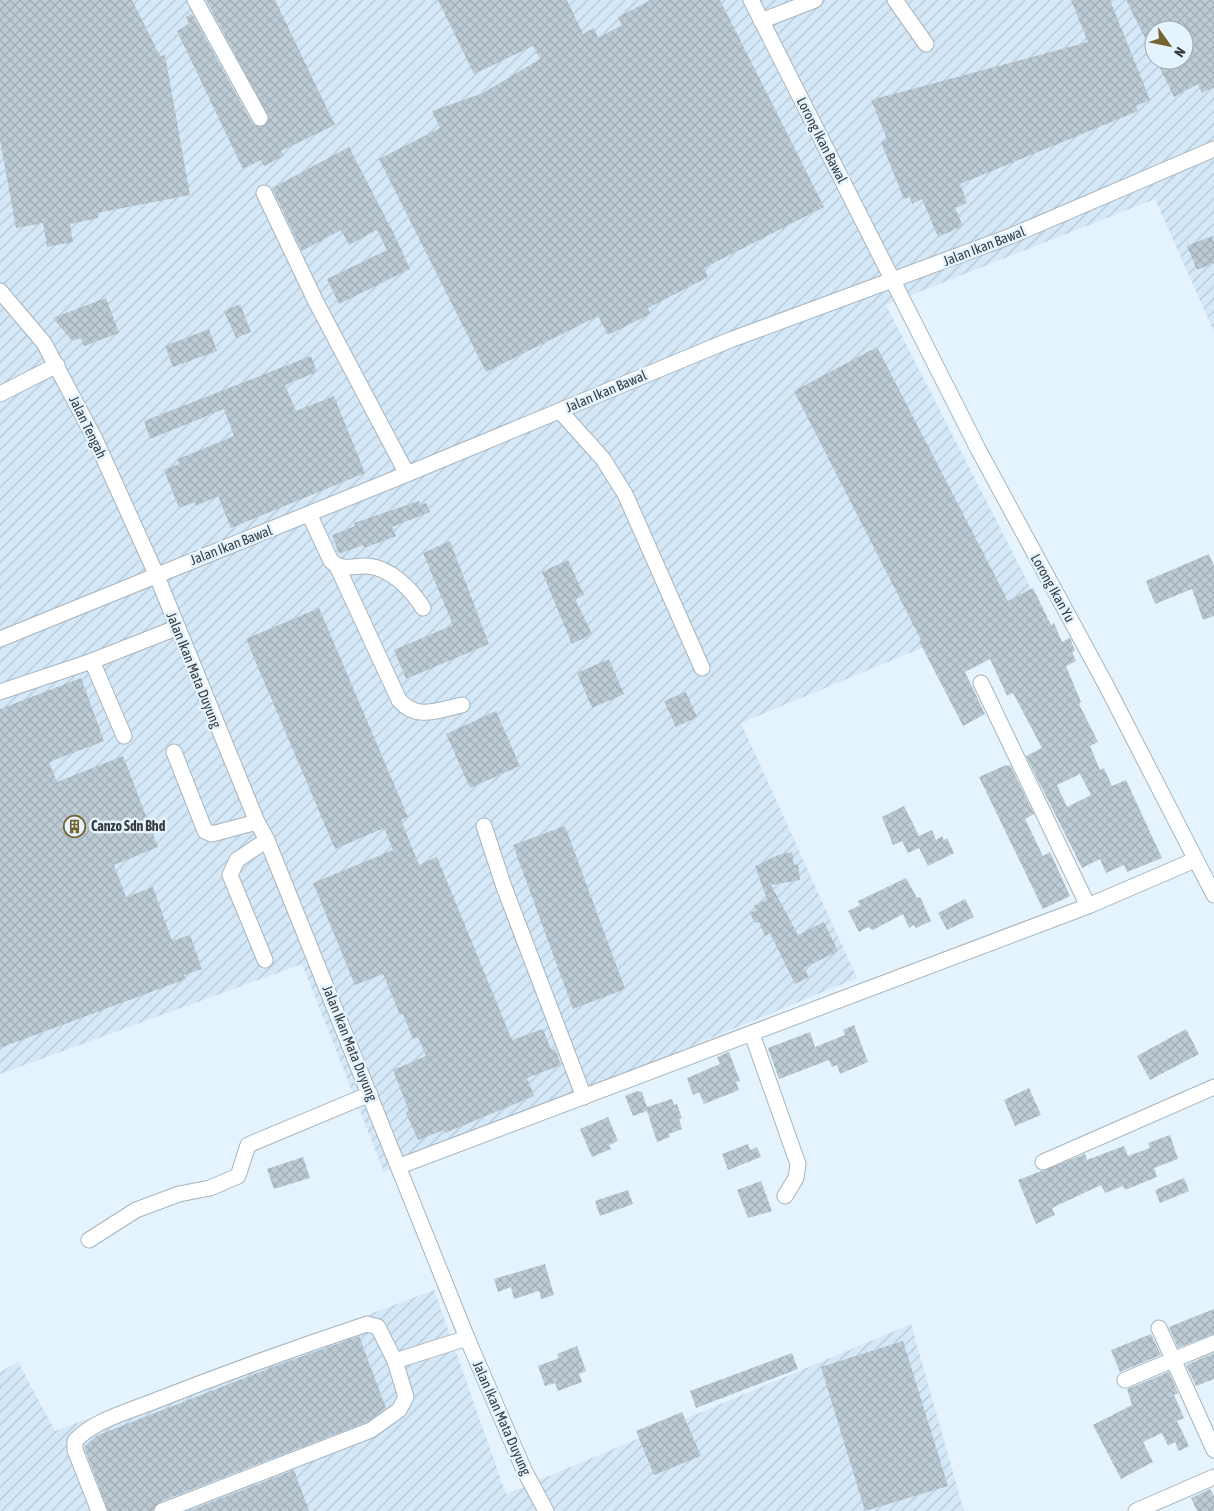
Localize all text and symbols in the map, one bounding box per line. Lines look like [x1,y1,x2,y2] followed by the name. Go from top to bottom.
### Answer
[1144,20,1194,70] north arrow
[1171,44,1189,60] text: N
[794,95,851,186] street label: Lorong Ikan Bawal
[941,223,1027,269] street label: Jalan Ikan Bawal
[563,367,649,415] street label: Jalan Ikan Bawal
[66,393,110,461] street label: Jalan Tengah
[188,522,274,568] street label: Jalan Ikan Bawal
[1028,551,1078,625] street label: Lorong Ikan Yu
[164,610,224,730] street label: Jalan Ikan Mata Duyung
[63,814,87,838] building icon: Canzo Sdn Bhd
[91,818,166,834] place label: Canzo Sdn Bhd
[320,983,380,1103] street label: Jalan Ikan Mata Duyung
[470,1358,534,1478] street label: Jalan Ikan Mata Duyung

